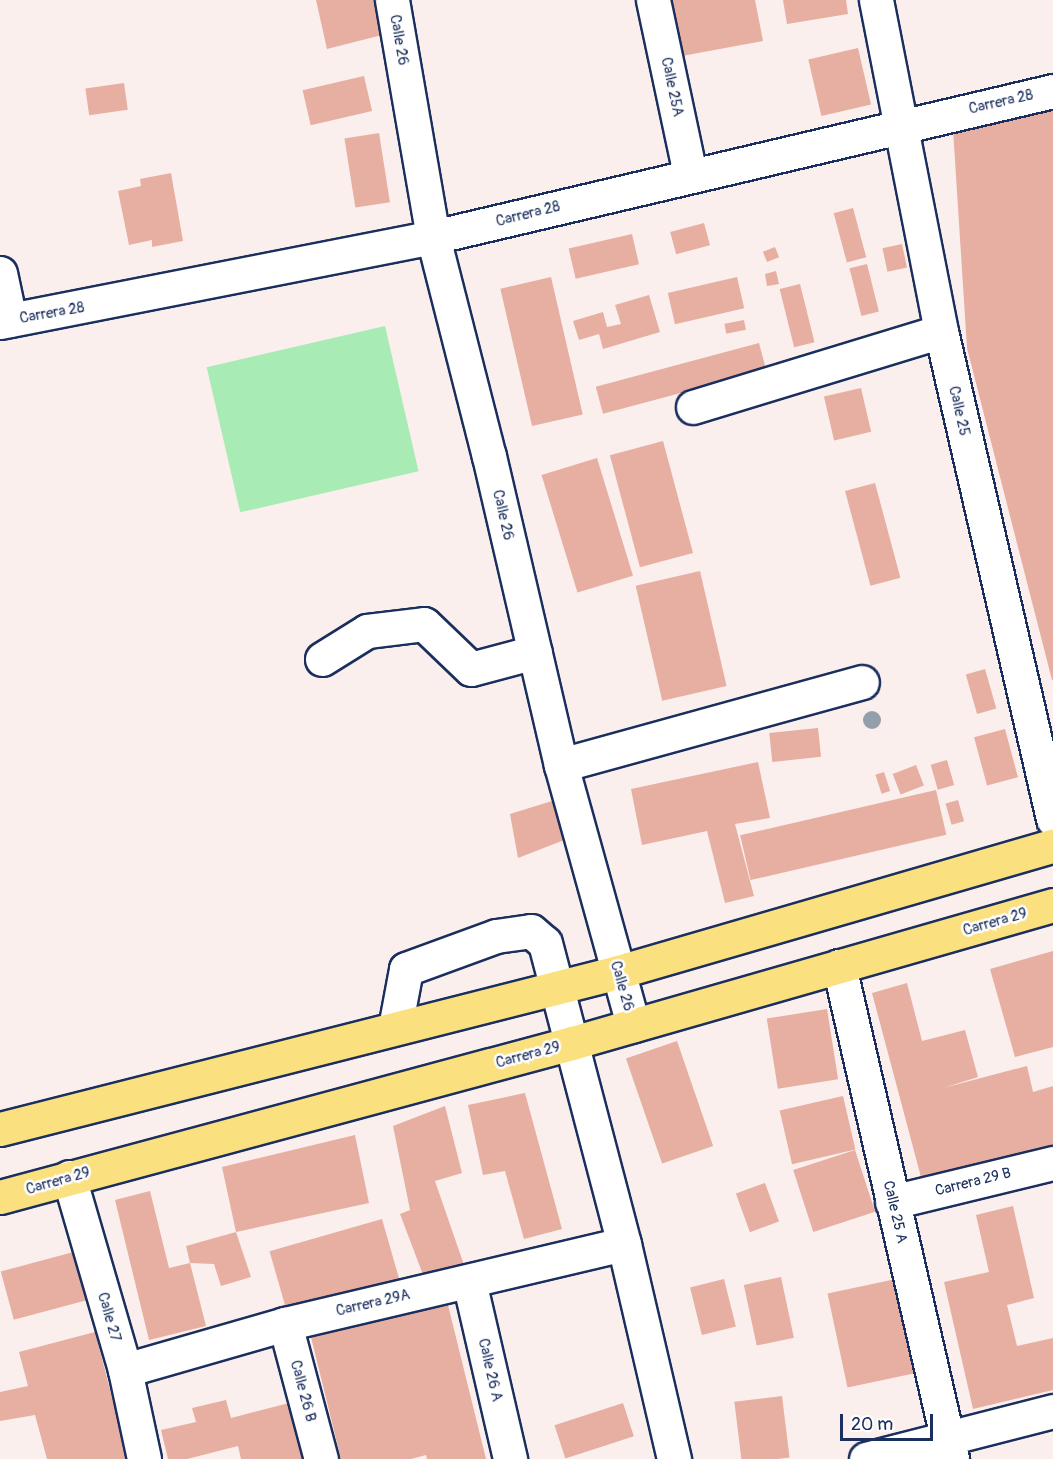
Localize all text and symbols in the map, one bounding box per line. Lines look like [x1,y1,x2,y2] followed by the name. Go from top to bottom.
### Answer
[386,13,412,67] street label: Calle 26
[657,56,687,118] street label: Calle 25A
[967,86,1035,118] street label: Carrera 28
[494,197,562,231] street label: Carrera 28
[18,298,86,328] street label: Carrera 28
[945,384,973,438] street label: Calle 25
[488,488,518,542] street label: Calle 26
[961,904,1029,940] street label: Carrera 29
[606,959,638,1013] street label: Calle 26
[494,1038,562,1072] street label: Carrera 29
[24,1163,92,1199] street label: Carrera 29
[933,1164,1013,1200] street label: Carrera 29 B
[879,1179,911,1245] street label: Calle 25 A
[334,1286,412,1320] street label: Carrera 29A
[93,1290,125,1344] street label: Calle 27
[474,1337,506,1403] street label: Calle 26 A
[286,1358,320,1424] street label: Calle 26 B
[843,1402,936,1440] scale bar
[851,1413,893,1436] text: 20 m

